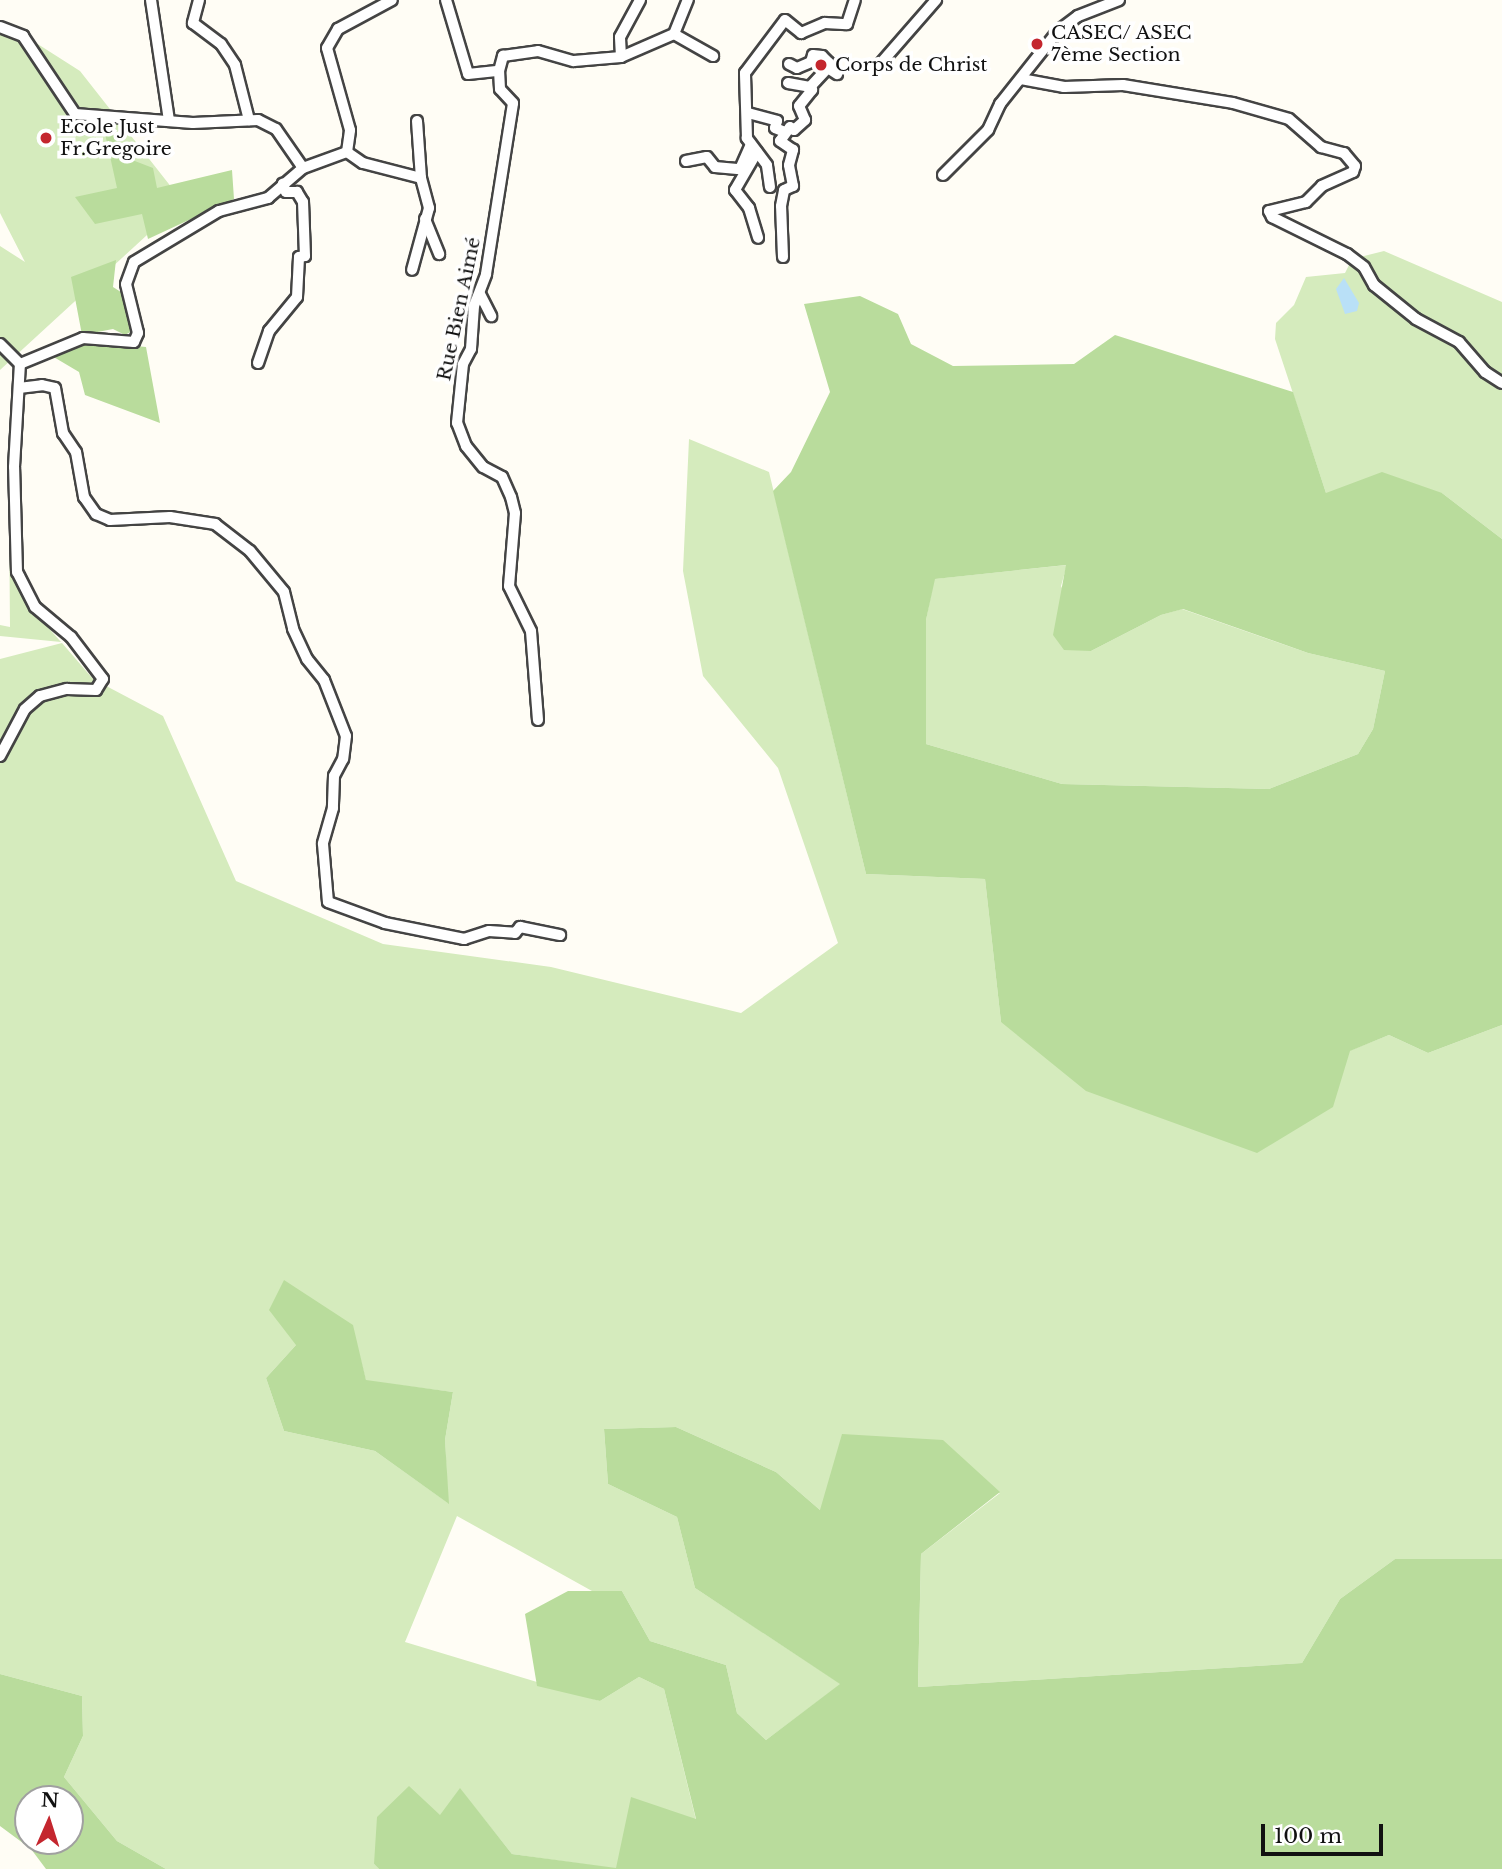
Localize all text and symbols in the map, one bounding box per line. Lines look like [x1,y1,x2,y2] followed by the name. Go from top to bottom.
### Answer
[1051,22,1192,66] place label: CASEC/ ASEC 7ème Section
[1029,36,1045,52] marker: CASEC/ ASEC 7ème Section
[835,54,988,76] place label: Corps de Christ
[813,57,829,73] marker: Corps de Christ
[60,116,172,160] place label: Ecole Just Fr.Gregoire
[38,130,54,146] marker: Ecole Just Fr.Gregoire
[433,235,485,383] street label: Rue Bien Aimé
[14,1785,84,1855] north arrow
[40,1789,60,1812] text: N
[1264,1810,1386,1854] scale bar
[1274,1823,1342,1849] text: 100 m

